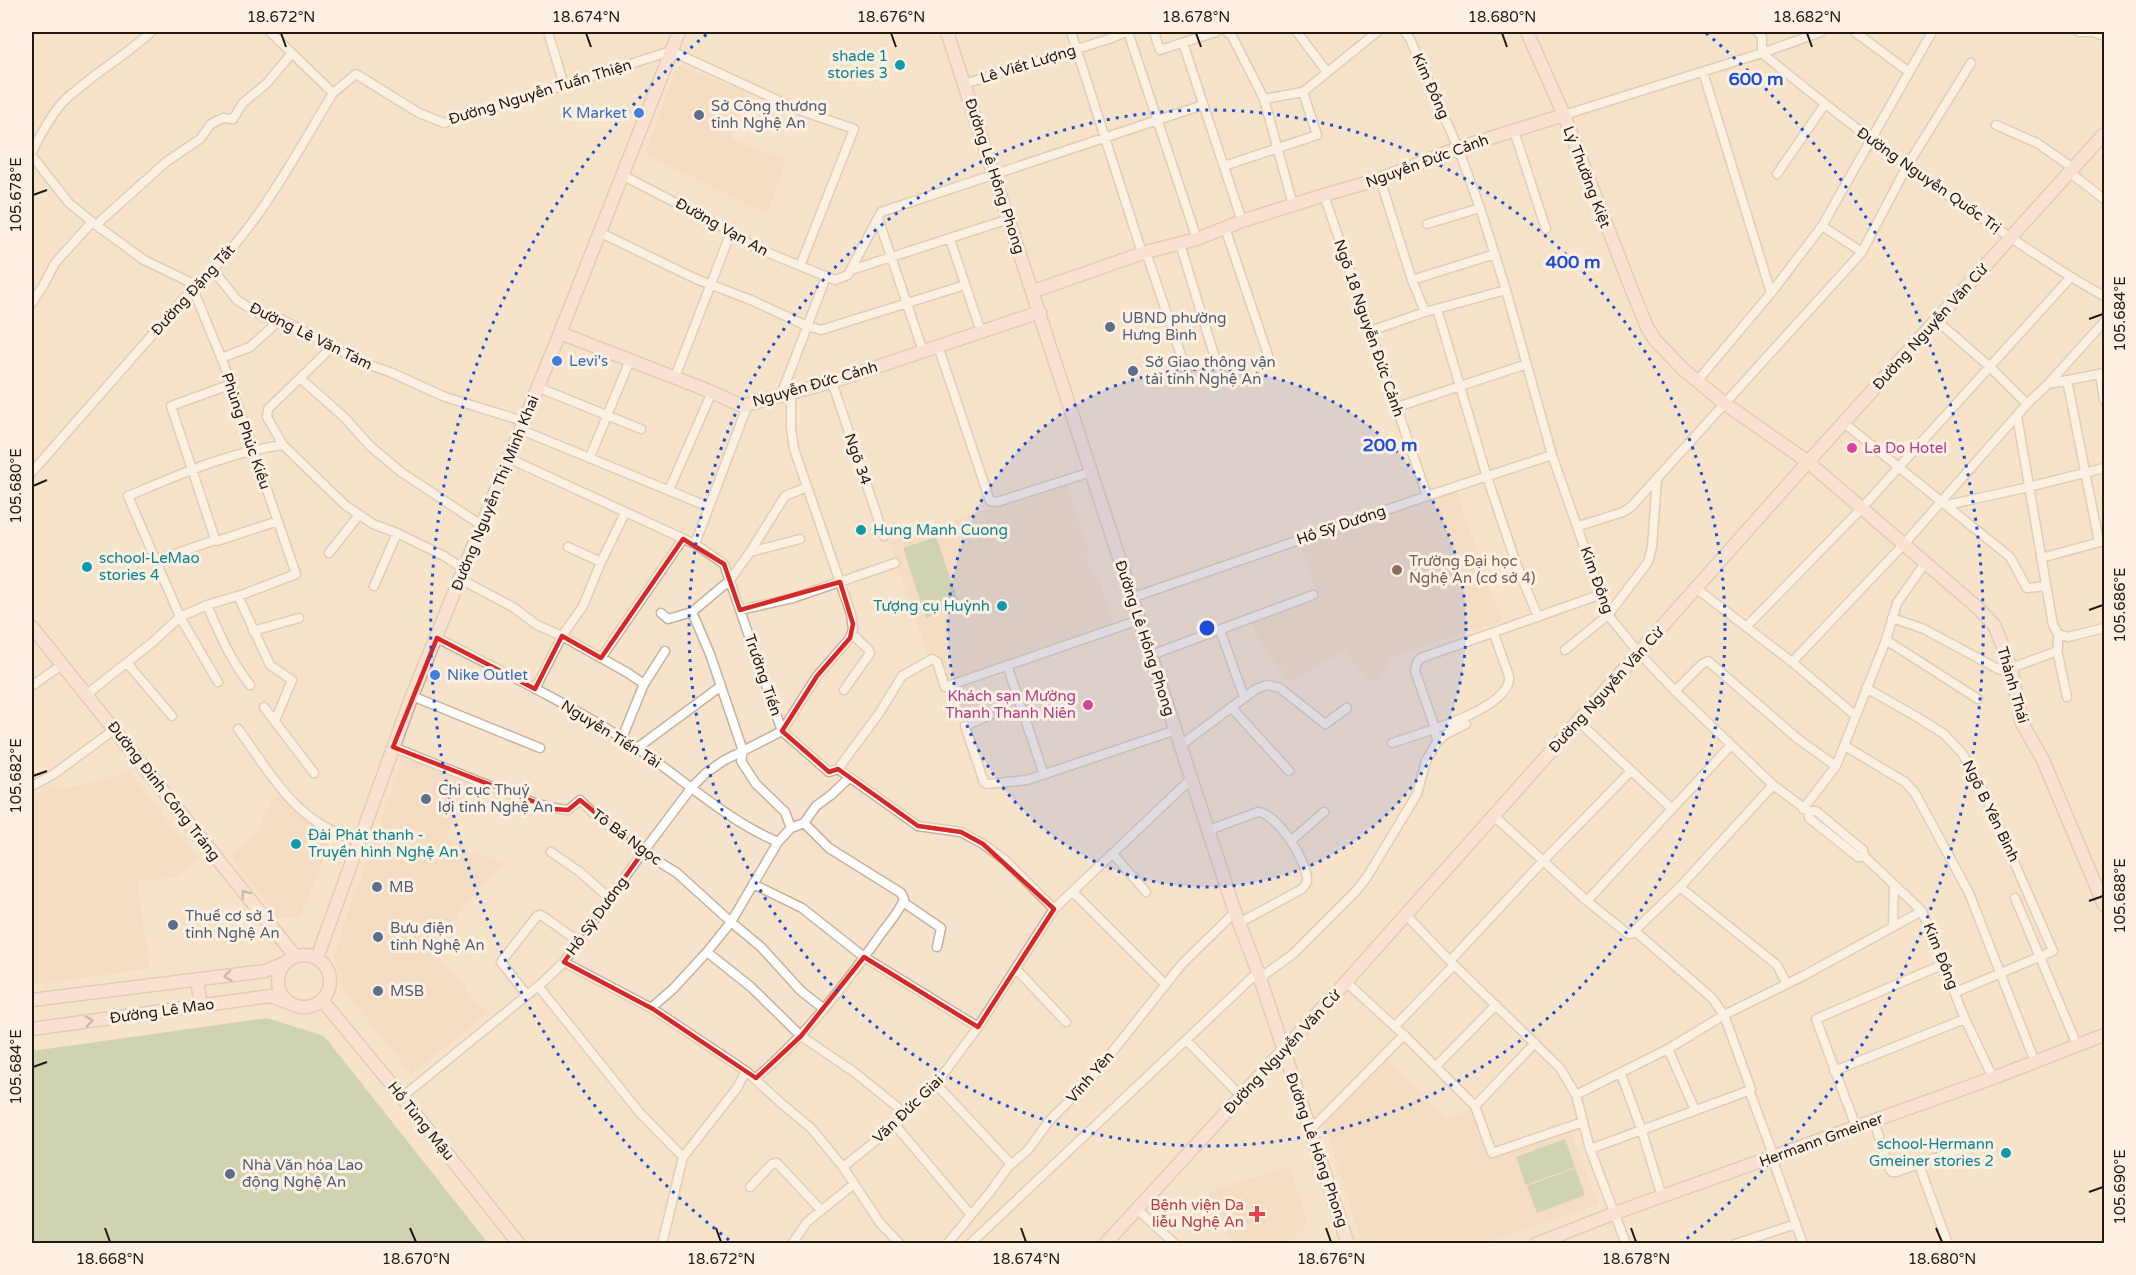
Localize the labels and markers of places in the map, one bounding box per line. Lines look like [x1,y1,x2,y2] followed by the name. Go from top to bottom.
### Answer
[828,47,888,82] place label: shade 1 stories 3
[893,58,907,72] marker: shade 1 stories 3
[711,97,827,132] place label: Sở Công thương tỉnh Nghệ An
[562,104,627,122] place label: K Market
[632,106,646,120] marker: K Market
[692,108,706,122] marker: Sở Công thương tỉnh Nghệ An
[1122,309,1227,344] place label: UBND phường Hưng Bình
[1103,320,1117,334] marker: UBND phường Hưng Bình
[569,352,608,370] place label: Levi's
[1145,353,1276,388] place label: Sở Giao thông vận tải tỉnh Nghệ An
[550,354,564,368] marker: Levi's
[1126,364,1140,378] marker: Sở Giao thông vận tải tỉnh Nghệ An
[1864,439,1947,457] place label: La Do Hotel
[1845,441,1859,455] marker: La Do Hotel
[873,521,1008,539] place label: Hung Manh Cuong
[854,523,868,537] marker: Hung Manh Cuong
[99,549,200,584] place label: school-LeMao stories 4
[1409,552,1536,587] place label: Trường Đại học Nghệ An (cơ sở 4)
[80,560,94,574] marker: school-LeMao stories 4
[1390,563,1404,577] marker: Trường Đại học Nghệ An (cơ sở 4)
[873,597,990,615] place label: Tượng cụ Huỳnh
[995,599,1009,613] marker: Tượng cụ Huỳnh
[1197,618,1217,638] centre of rings
[447,666,528,684] place label: Nike Outlet
[428,668,442,682] marker: Nike Outlet
[945,687,1076,722] place label: Khách sạn Mường Thanh Thanh Niên
[1081,698,1095,712] marker: Khách sạn Mường Thanh Thanh Niên
[438,781,553,816] place label: Chi cục Thuỷ lợi tỉnh Nghệ An
[419,792,433,806] marker: Chi cục Thuỷ lợi tỉnh Nghệ An
[308,826,459,861] place label: Đài Phát thanh - Truyền hình Nghệ An
[289,837,303,851] marker: Đài Phát thanh - Truyền hình Nghệ An
[389,878,414,896] place label: MB
[370,880,384,894] marker: MB
[185,907,280,942] place label: Thuế cơ sở 1 tỉnh Nghệ An
[166,918,180,932] marker: Thuế cơ sở 1 tỉnh Nghệ An
[390,919,485,954] place label: Bưu điện tỉnh Nghệ An
[371,930,385,944] marker: Bưu điện tỉnh Nghệ An
[390,982,424,1000] place label: MSB
[371,984,385,998] marker: MSB
[1869,1135,1994,1170] place label: school-Hermann Gmeiner stories 2
[1999,1146,2013,1160] marker: school-Hermann Gmeiner stories 2
[242,1156,363,1191] place label: Nhà Văn hóa Lao động Nghệ An
[223,1167,237,1181] marker: Nhà Văn hóa Lao động Nghệ An
[1150,1196,1244,1231] place label: Bệnh viện Da liễu Nghệ An
[1248,1205,1266,1223] marker: Bệnh viện Da liễu Nghệ An

